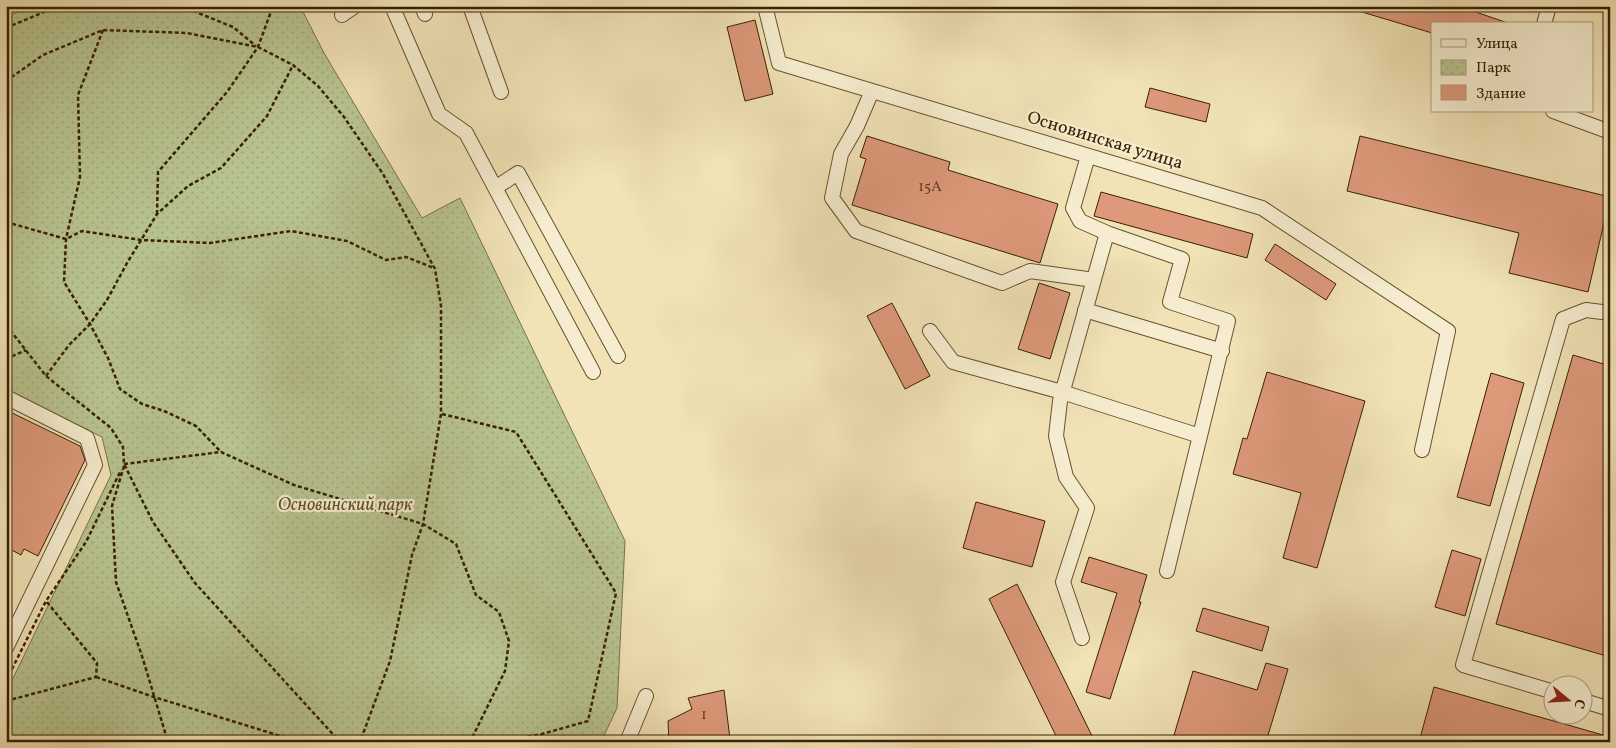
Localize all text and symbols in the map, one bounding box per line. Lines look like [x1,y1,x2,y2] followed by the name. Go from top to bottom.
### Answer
[1431,22,1594,112] legend
[1476,34,1518,55] text: Улица
[1476,58,1511,79] text: Парк
[1476,84,1526,105] text: Здание
[1024,105,1186,177] street label: Основинская улица
[918,177,942,198] house number: 15А
[278,493,413,518] park label: Основинский парк
[1544,676,1594,726] north arrow
[1569,696,1589,711] text: С
[701,705,707,726] house number: 1

